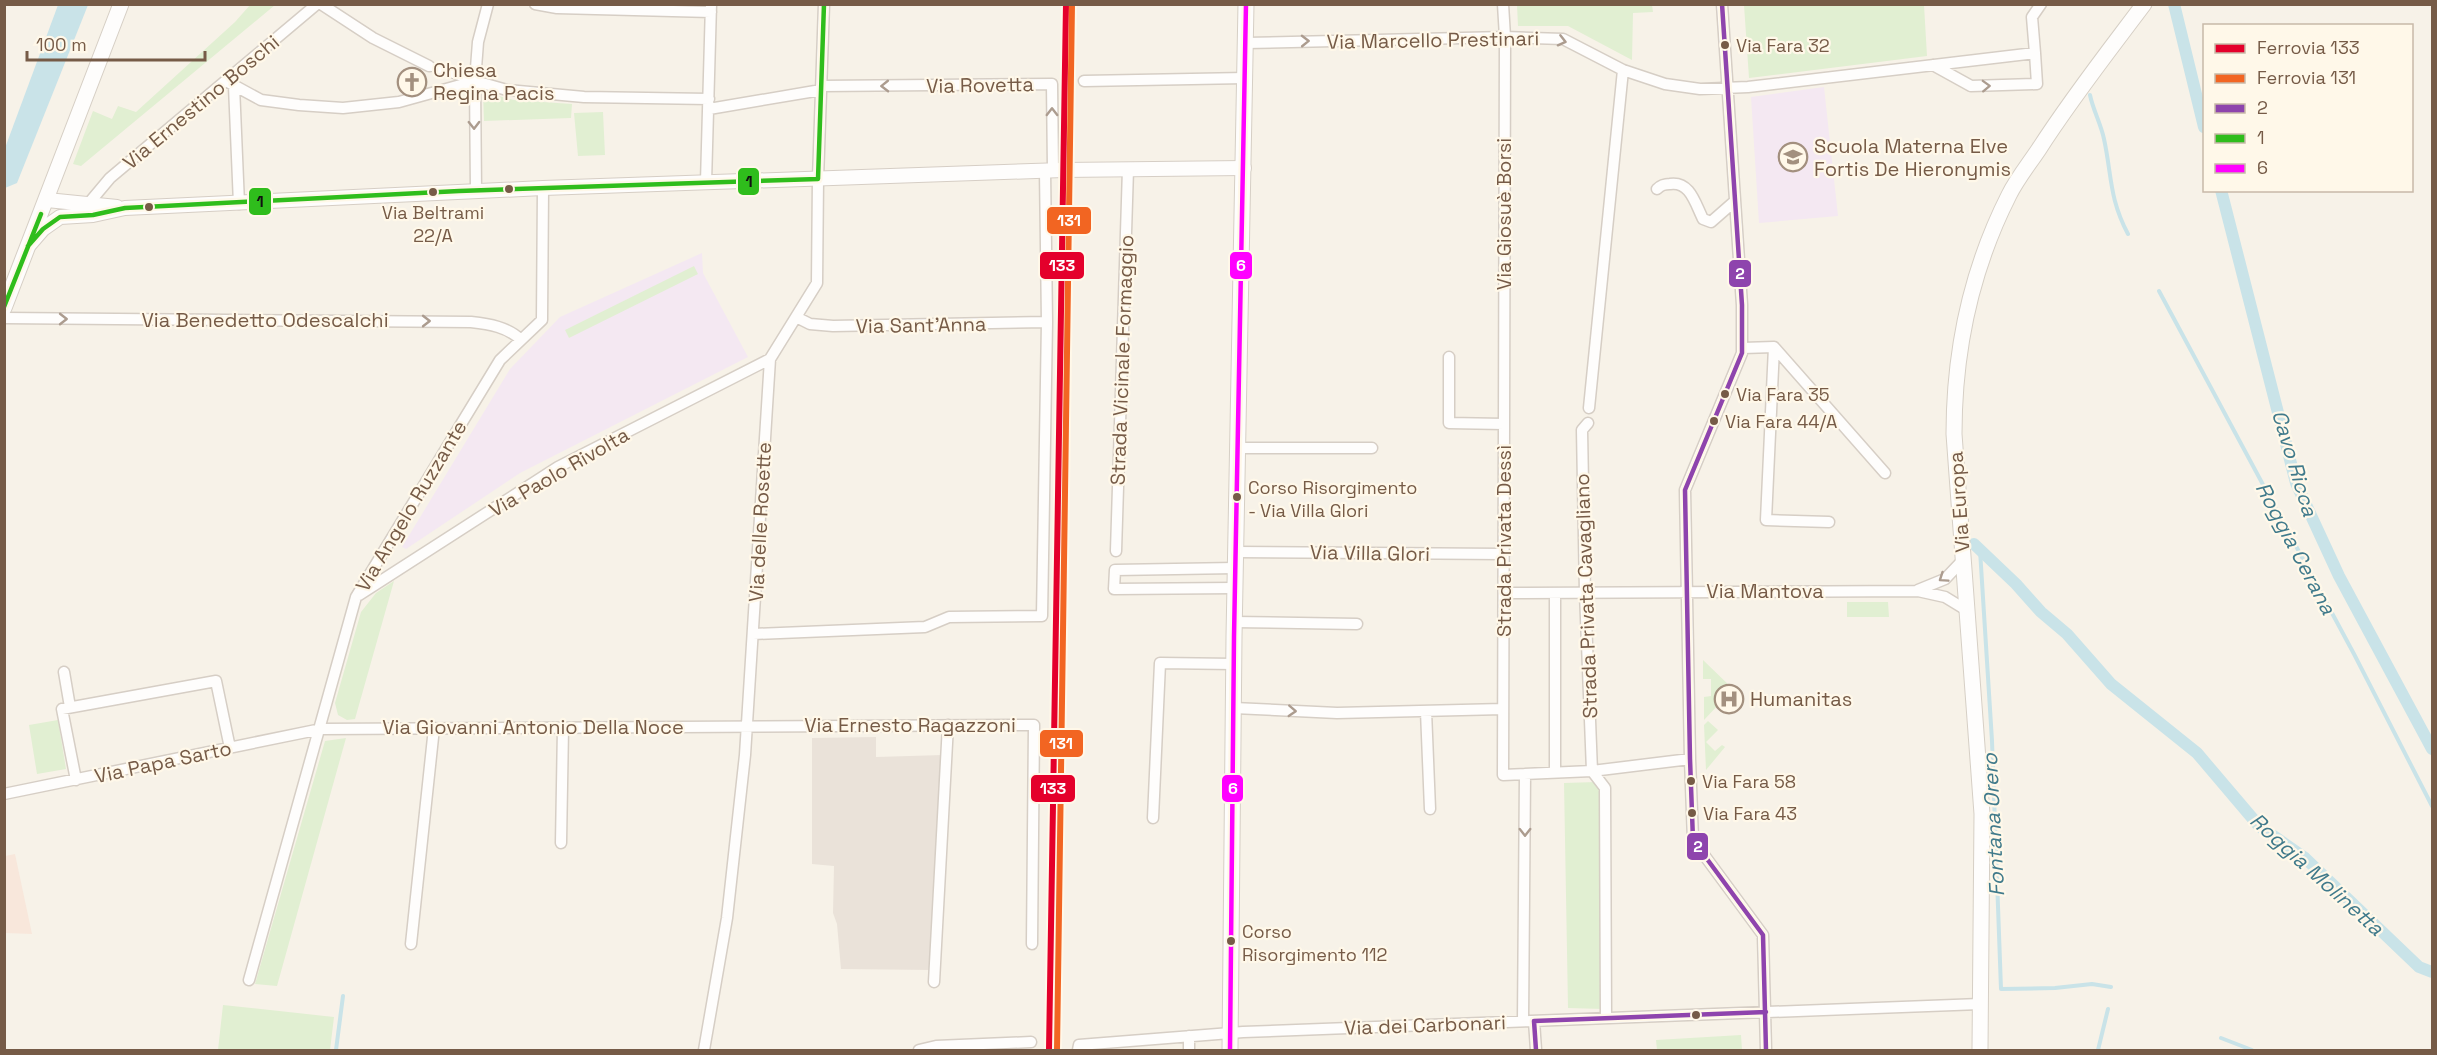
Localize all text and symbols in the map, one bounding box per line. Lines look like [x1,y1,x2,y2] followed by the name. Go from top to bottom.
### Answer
[27,24,206,62] scale bar
[2203,24,2413,192] legend
[1326,25,1540,55] street label: Via Marcello Prestinari
[117,29,285,175] street label: Via Ernestino Boschi
[36,33,87,56] text: 100 m
[1557,34,1567,47] one-way arrow
[1736,34,1830,57] place label: Via Fara 32
[1300,35,1309,48] one-way arrow
[2257,36,2360,59] text: Ferrovia 133
[1719,39,1731,51] marker: Via Fara 32
[433,57,555,106] place label: Chiesa Regina Pacis
[396,66,428,98] church icon: Chiesa Regina Pacis
[2257,66,2356,89] text: Ferrovia 131
[926,71,1034,99] street label: Via Rovetta
[1981,79,1990,92] one-way arrow
[881,80,890,92] one-way arrow
[2257,96,2268,119] text: 2
[1046,107,1058,116] one-way arrow
[468,120,481,129] one-way arrow
[2257,126,2265,149] text: 1
[1814,133,2011,182] place label: Scuola Materna Elve Fortis De Hieronymis
[1491,138,1517,290] street label: Via Giosuè Borsi
[1777,141,1809,173] school or university icon: Scuola Materna Elve Fortis De Hieronymis
[2257,156,2268,179] text: 6
[737,167,760,196] line badge: 1
[745,171,753,192] text: 1
[503,183,515,195] unlabelled marker
[427,186,439,198] marker: Via Beltrami 22/A
[248,187,272,216] line badge: 1
[256,191,264,212] text: 1
[143,201,155,213] unlabelled marker
[382,201,484,247] place label: Via Beltrami 22/A
[1046,206,1092,235] line badge: 131
[1057,210,1081,231] text: 131
[1105,234,1139,486] street label: Strada Vicinale Formaggio
[1039,251,1085,280] line badge: 133
[1229,251,1253,280] line badge: 6
[1049,255,1076,276] text: 133
[1236,255,1246,276] text: 6
[1728,259,1752,288] line badge: 2
[1735,263,1745,284] text: 2
[141,307,389,333] street label: Via Benedetto Odescalchi
[855,311,987,339] street label: Via Sant'Anna
[58,313,67,325] one-way arrow
[421,315,430,327] one-way arrow
[1736,383,1830,406] place label: Via Fara 35
[1719,388,1731,400] marker: Via Fara 35
[2266,407,2324,520] water label: Cavo Ricca
[1725,410,1837,433] place label: Via Fara 44/A
[1708,415,1720,427] marker: Via Fara 44/A
[350,416,472,596] street label: Via Angelo Ruzzante
[484,421,634,523] street label: Via Paolo Rivolta
[743,441,777,603] street label: Via delle Rosette
[1491,445,1517,637] street label: Strada Privata Dessì
[1942,451,1976,553] street label: Via Europa
[1569,473,1603,719] street label: Strada Privata Cavagliano
[1248,476,1417,522] place label: Corso Risorgimento - Via Villa Glori
[2250,477,2343,620] water label: Roggia Cerana
[1231,491,1243,503] marker: Corso Risorgimento - Via Villa Glori
[1310,539,1430,567] street label: Via Villa Glori
[1939,571,1950,582] one-way arrow
[1706,578,1824,604] street label: Via Mantova
[1713,683,1745,715] hospital icon: Humanitas
[1750,686,1852,712] place label: Humanitas
[1288,704,1297,717] one-way arrow
[804,712,1016,738] street label: Via Ernesto Ragazzoni
[382,714,684,740] street label: Via Giovanni Antonio Della Noce
[1039,729,1084,758] line badge: 131
[1049,733,1073,754] text: 131
[92,735,234,789] street label: Via Papa Sarto
[1976,752,2010,897] water label: Fontana Orero
[1702,770,1796,793] place label: Via Fara 58
[1030,774,1076,803] line badge: 133
[1221,774,1244,803] line badge: 6
[1685,775,1697,787] marker: Via Fara 58
[1040,778,1067,799] text: 133
[1228,778,1238,799] text: 6
[1703,802,1797,825] place label: Via Fara 43
[1686,807,1698,819] marker: Via Fara 43
[2244,807,2390,942] water label: Roggia Molinetta
[1519,828,1531,837] one-way arrow
[1686,832,1709,861] line badge: 2
[1693,836,1703,857] text: 2
[1242,920,1387,966] place label: Corso Risorgimento 112
[1225,935,1237,947] marker: Corso Risorgimento 112
[1344,1009,1506,1041] street label: Via dei Carbonari
[1690,1009,1702,1021] unlabelled marker

